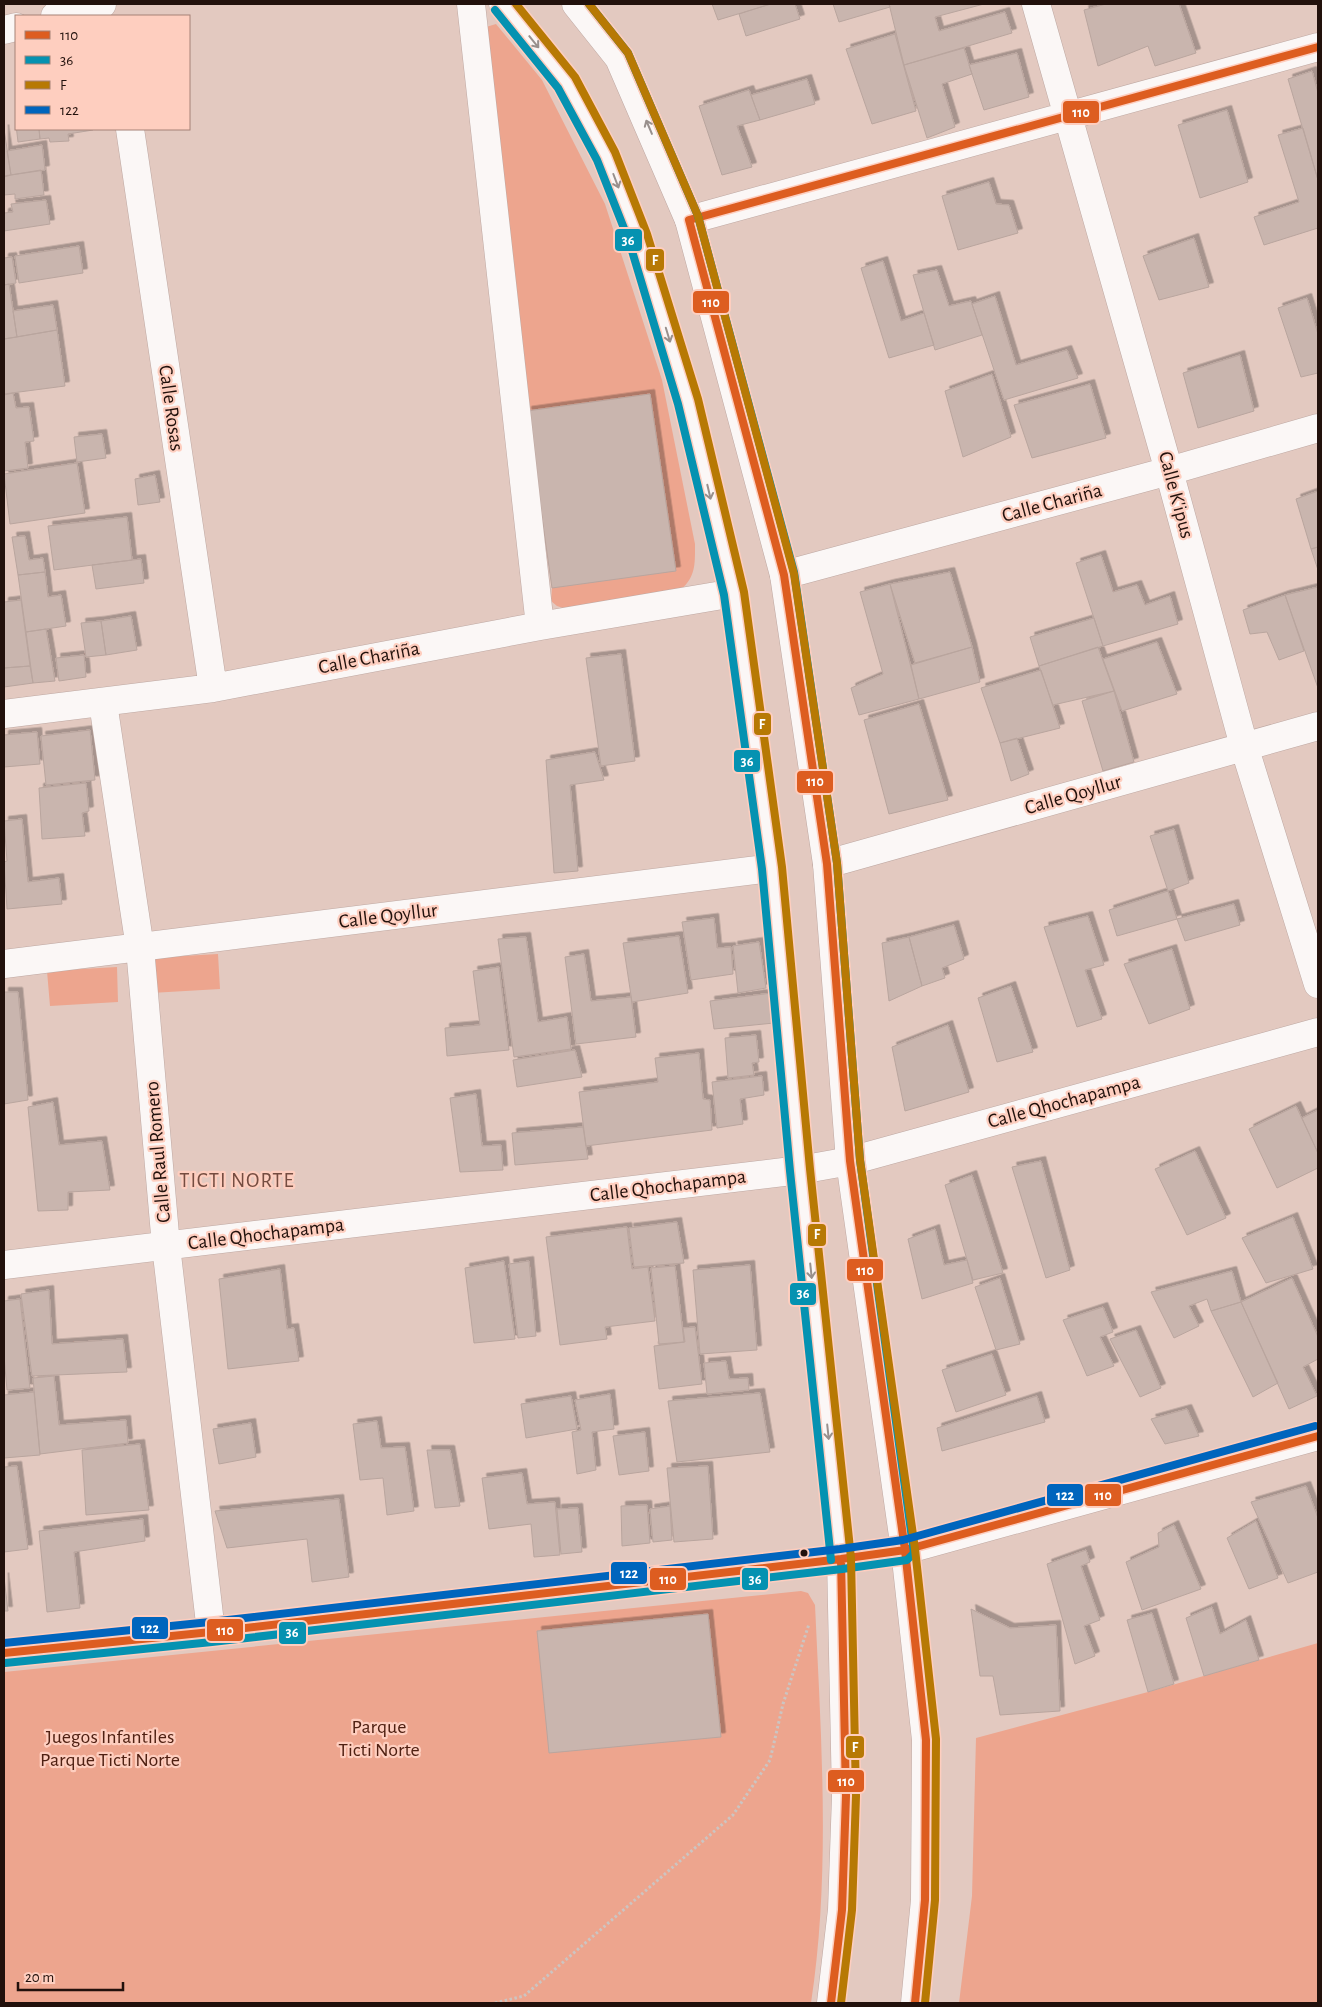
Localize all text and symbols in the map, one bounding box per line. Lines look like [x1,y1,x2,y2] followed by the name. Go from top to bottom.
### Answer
[15,15,190,130] legend
[60,28,78,43] text: 110
[528,35,539,48] one-way arrow
[60,53,73,68] text: 36
[60,78,67,93] text: F
[1062,100,1100,124] line badge: 110
[60,103,79,118] text: 122
[1072,106,1090,120] text: 110
[643,120,653,135] one-way arrow
[611,173,621,188] one-way arrow
[614,228,643,252] line badge: 36
[622,234,635,248] text: 36
[645,248,665,272] line badge: F
[652,254,659,268] text: F
[692,290,730,314] line badge: 110
[702,296,720,310] text: 110
[663,326,673,342] one-way arrow
[155,364,187,452] street label: Calle Rosas
[1155,449,1197,541] street label: Calle K'ipus
[1000,480,1104,526] street label: Calle Chariña
[705,483,715,499] one-way arrow
[317,638,421,678] street label: Calle Chariña
[753,712,772,736] line badge: F
[759,718,766,732] text: F
[733,749,761,773] line badge: 36
[741,755,754,769] text: 36
[796,770,834,794] line badge: 110
[1023,772,1124,818] street label: Calle Qoyllur
[806,775,824,789] text: 110
[338,900,439,932] street label: Calle Qoyllur
[986,1072,1142,1132] street label: Calle Qhochapampa
[142,1080,174,1224] street label: Calle Raul Romero
[589,1167,747,1205] street label: Calle Qhochapampa
[179,1170,295,1191] district label: TICTI NORTE
[187,1215,345,1253] street label: Calle Qhochapampa
[807,1223,827,1247] line badge: F
[814,1228,821,1242] text: F
[846,1258,884,1282] line badge: 110
[806,1263,815,1279] one-way arrow
[856,1264,874,1278] text: 110
[789,1282,817,1306] line badge: 36
[797,1287,810,1301] text: 36
[823,1424,833,1440] one-way arrow
[1046,1483,1084,1507] line badge: 122
[1084,1483,1122,1507] line badge: 110
[1056,1489,1075,1503] text: 122
[1094,1489,1112,1503] text: 110
[799,1548,809,1558] unlabelled marker
[610,1561,648,1585] line badge: 122
[620,1567,639,1581] text: 122
[649,1567,687,1591] line badge: 110
[741,1567,769,1591] line badge: 36
[659,1573,677,1587] text: 110
[749,1573,762,1587] text: 36
[131,1616,169,1640] line badge: 122
[206,1618,244,1642] line badge: 110
[278,1621,307,1645] line badge: 36
[141,1622,160,1636] text: 122
[216,1624,234,1638] text: 110
[286,1626,299,1640] text: 36
[338,1717,420,1760] park label: Parque Ticti Norte
[40,1727,180,1770] park label: Juegos Infantiles Parque Ticti Norte
[845,1735,865,1759] line badge: F
[852,1741,859,1755] text: F
[827,1769,865,1793] line badge: 110
[837,1775,855,1789] text: 110
[18,1960,122,1992] scale bar
[25,1970,54,1985] text: 20 m

